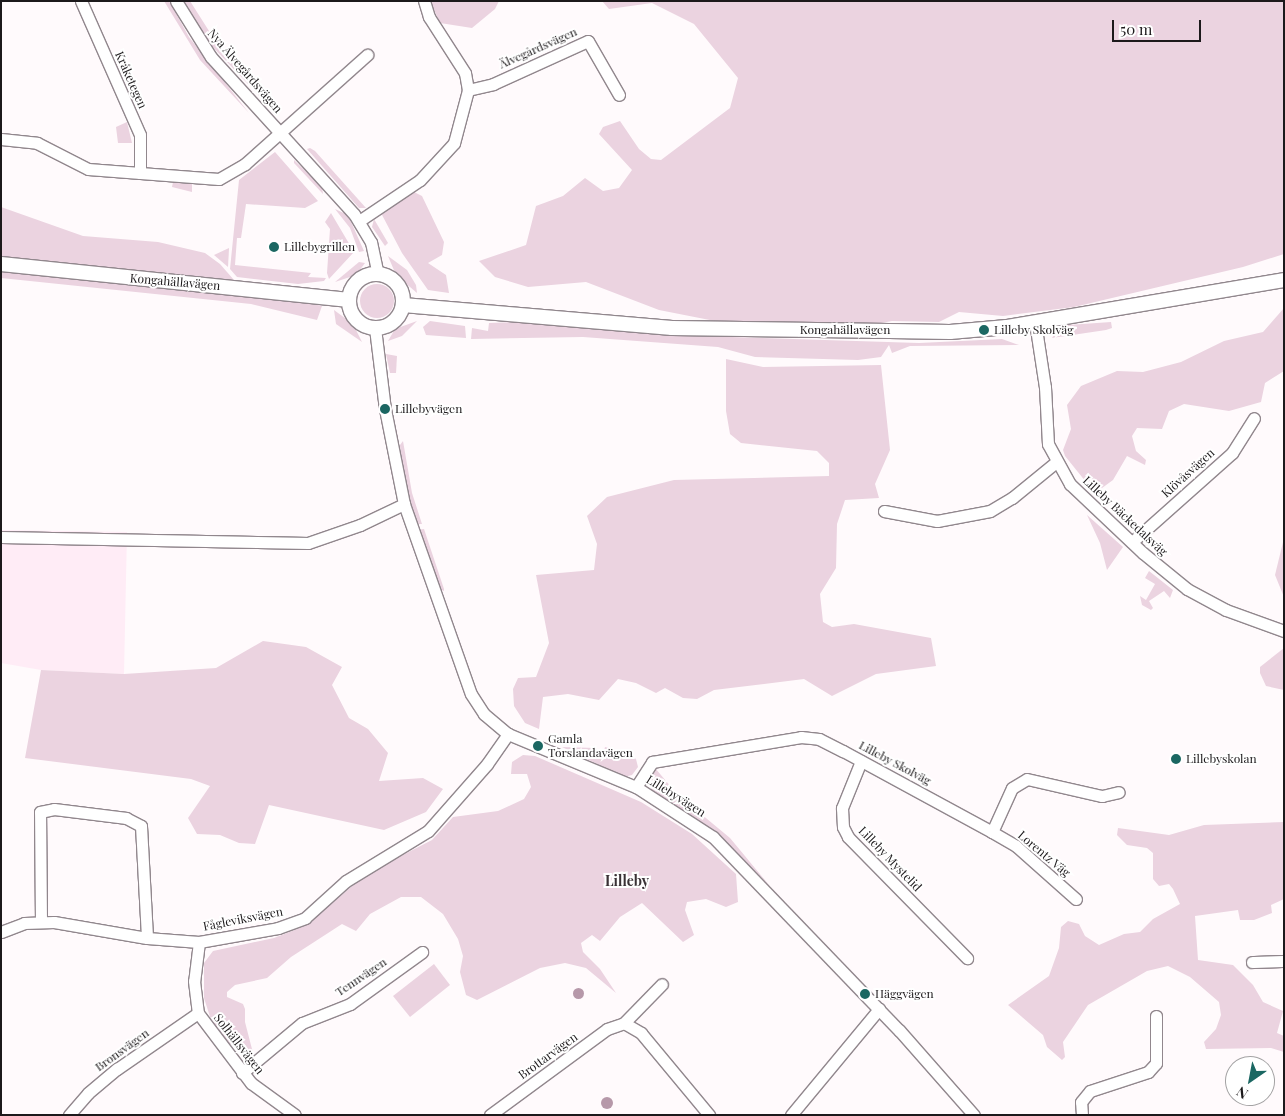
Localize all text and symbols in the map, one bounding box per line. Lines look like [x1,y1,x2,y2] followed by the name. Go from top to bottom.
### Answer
[1115,10,1204,42] scale bar
[1120,19,1152,39] text: 50 m
[497,24,579,72] street label: Älvegårdsvägen
[204,26,286,116] street label: Nya Älvegårdsvägen
[112,49,150,111] street label: Kråketegen
[284,240,355,254] place label: Lillebygrillen
[268,241,280,253] marker: Lillebygrillen
[129,271,221,293] street label: Kongahällavägen
[800,323,890,337] street label: Kongahällavägen
[994,323,1074,337] place label: Lilleby Skolväg
[978,324,990,336] marker: Lilleby Skolväg
[395,402,462,416] place label: Lillebyvägen
[379,403,391,415] marker: Lillebyvägen
[1159,446,1217,500] street label: Klövåsvägen
[1080,473,1170,559] street label: Lilleby Bäckedalsväg
[548,732,633,760] place label: Gamla Torslandavägen
[856,738,934,788] street label: Lilleby Skolväg
[532,740,544,752] marker: Gamla Torslandavägen
[1186,752,1257,766] place label: Lillebyskolan
[1170,753,1182,765] marker: Lillebyskolan
[644,772,708,820] street label: Lillebyvägen
[855,823,925,895] street label: Lilleby Mystelid
[1015,828,1073,880] street label: Lorentz Väg
[605,873,649,889] district label: Lilleby
[202,904,284,934] street label: Fågleviksvägen
[333,955,389,999] street label: Tennvägen
[875,987,934,1001] place label: Häggvägen
[859,988,871,1000] marker: Häggvägen
[211,1011,267,1077] street label: Solhällsvägen
[92,1026,152,1074] street label: Bronsvägen
[516,1030,580,1082] street label: Brottarvägen
[1225,1056,1275,1106] north arrow
[1233,1082,1252,1104] text: N

